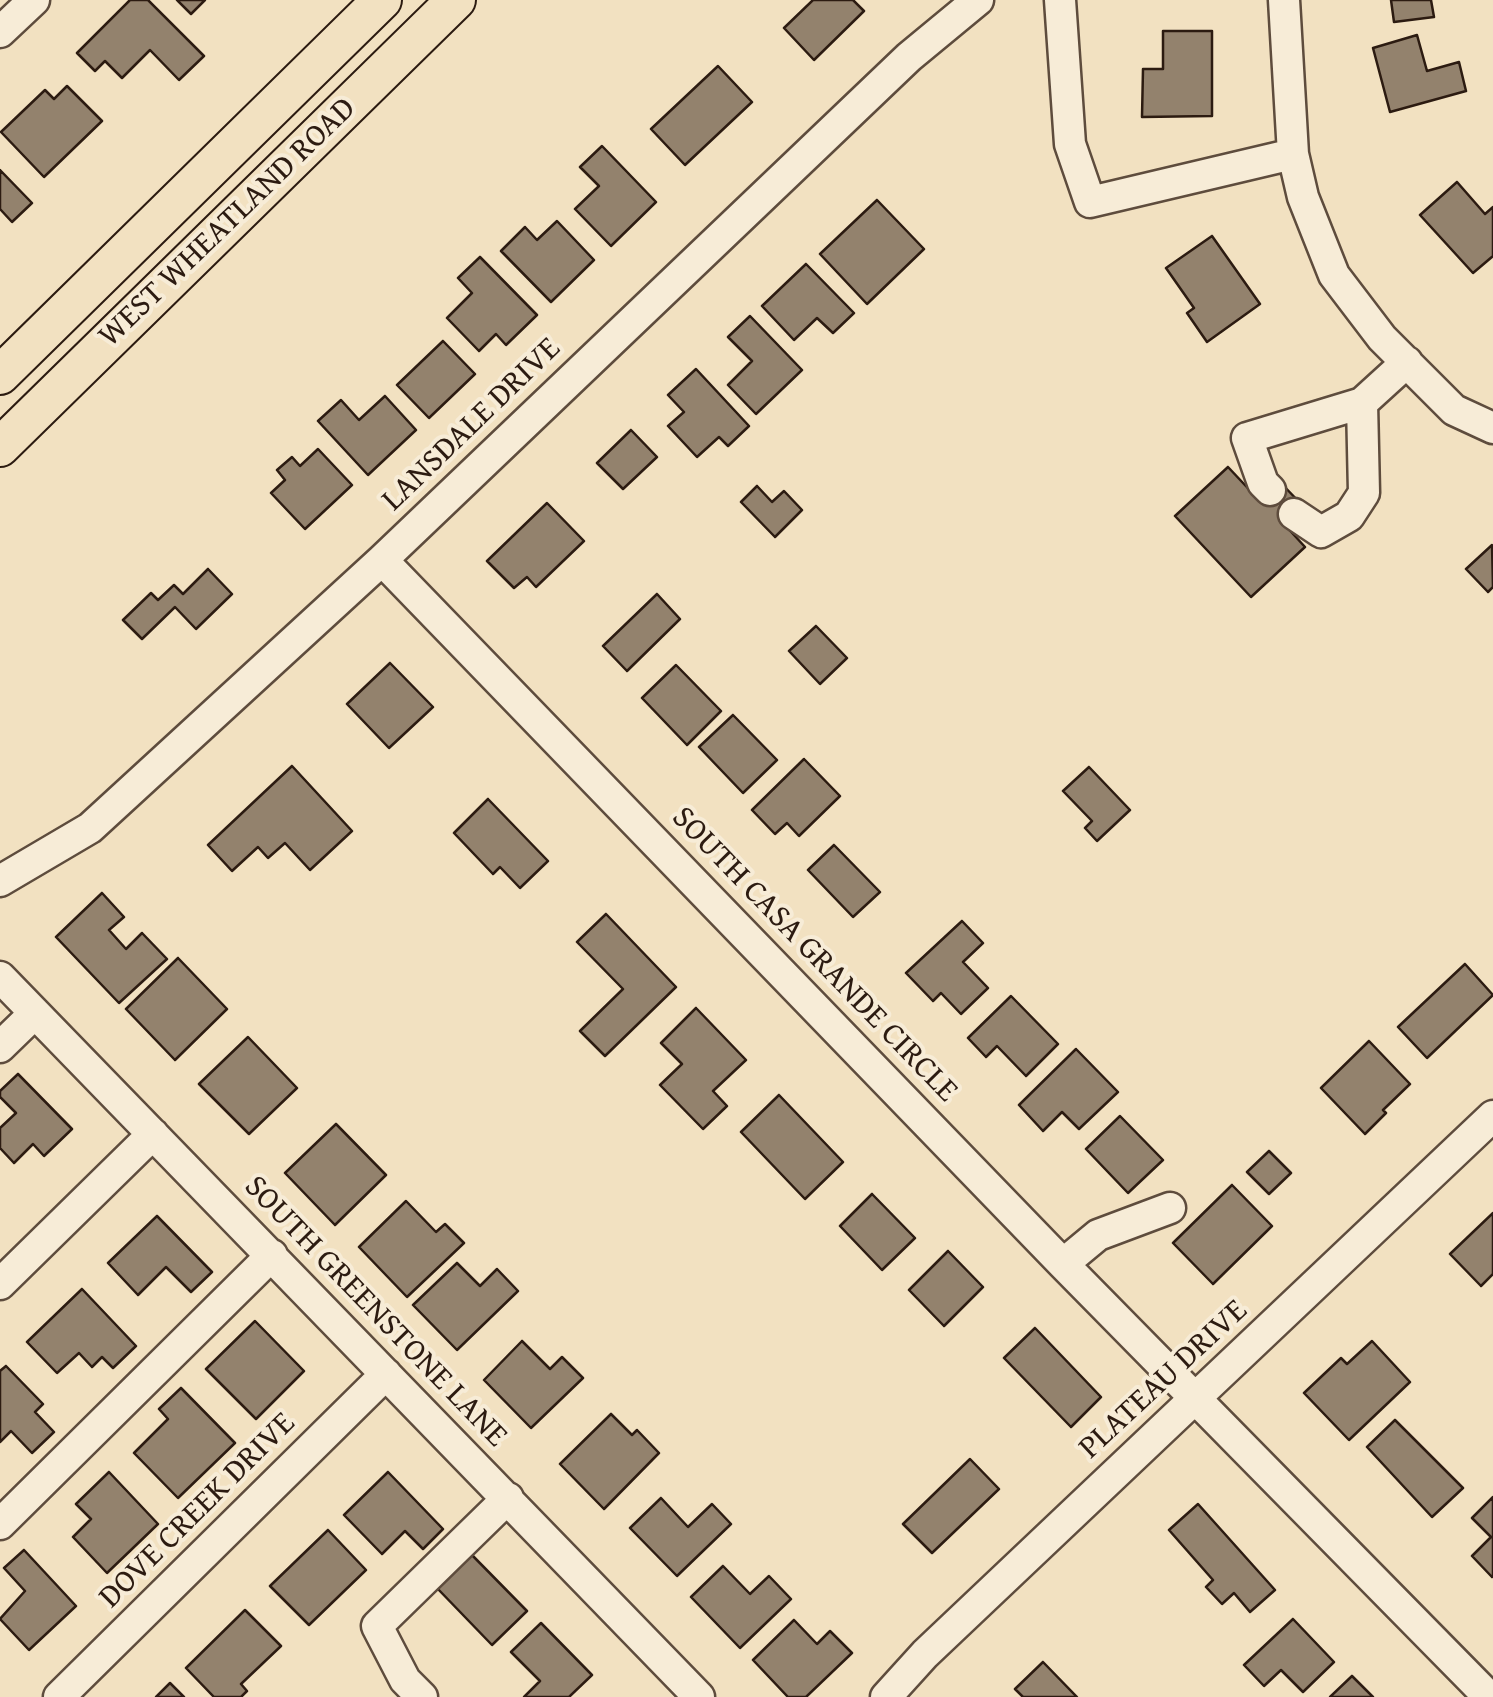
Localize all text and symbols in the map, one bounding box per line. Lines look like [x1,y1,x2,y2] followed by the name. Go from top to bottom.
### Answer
[91,90,365,356] street label: WEST WHEATLAND ROAD
[375,330,569,520] street label: LANSDALE DRIVE
[663,799,965,1111] street label: SOUTH CASA GRANDE CIRCLE
[235,1168,515,1456] street label: SOUTH GREENSTONE LANE
[1072,1292,1256,1468] street label: PLATEAU DRIVE
[92,1405,304,1617] street label: DOVE CREEK DRIVE

